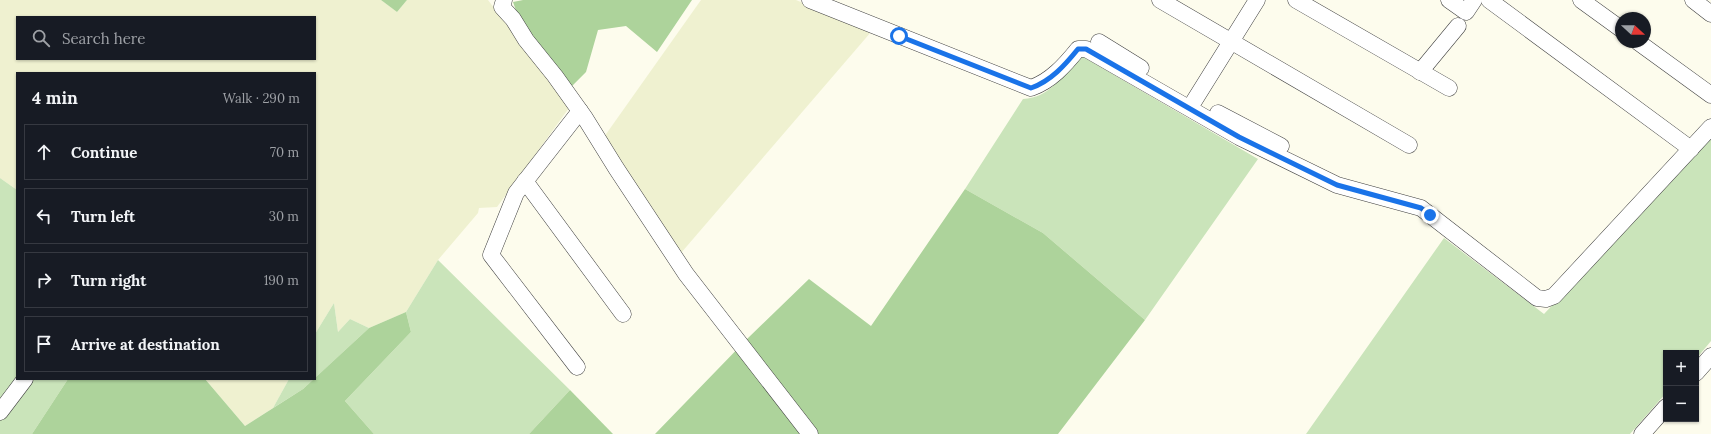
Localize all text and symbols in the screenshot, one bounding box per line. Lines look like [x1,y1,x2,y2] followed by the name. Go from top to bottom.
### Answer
[1615,12,1651,48] north arrow
[16,16,316,60] search box
[30,27,52,49] icon: search
[890,27,908,45] route start
[62,29,145,48] text: Search here
[32,87,78,109] text: 4 min
[223,90,300,107] text: Walk · 290 m
[33,141,55,163] icon: ahead
[71,143,137,162] text: Continue
[270,144,299,161] text: 70 m
[33,205,55,227] icon: left
[1421,206,1439,224] route end
[71,207,135,226] text: Turn left
[269,208,299,225] text: 30 m
[33,269,55,291] icon: right
[71,271,147,290] text: Turn right
[264,272,299,289] text: 190 m
[33,333,55,355] icon: arrive
[71,335,220,354] text: Arrive at destination
[1663,350,1699,422] map controls
[1663,350,1699,386] button: +
[1663,386,1699,422] button: −

